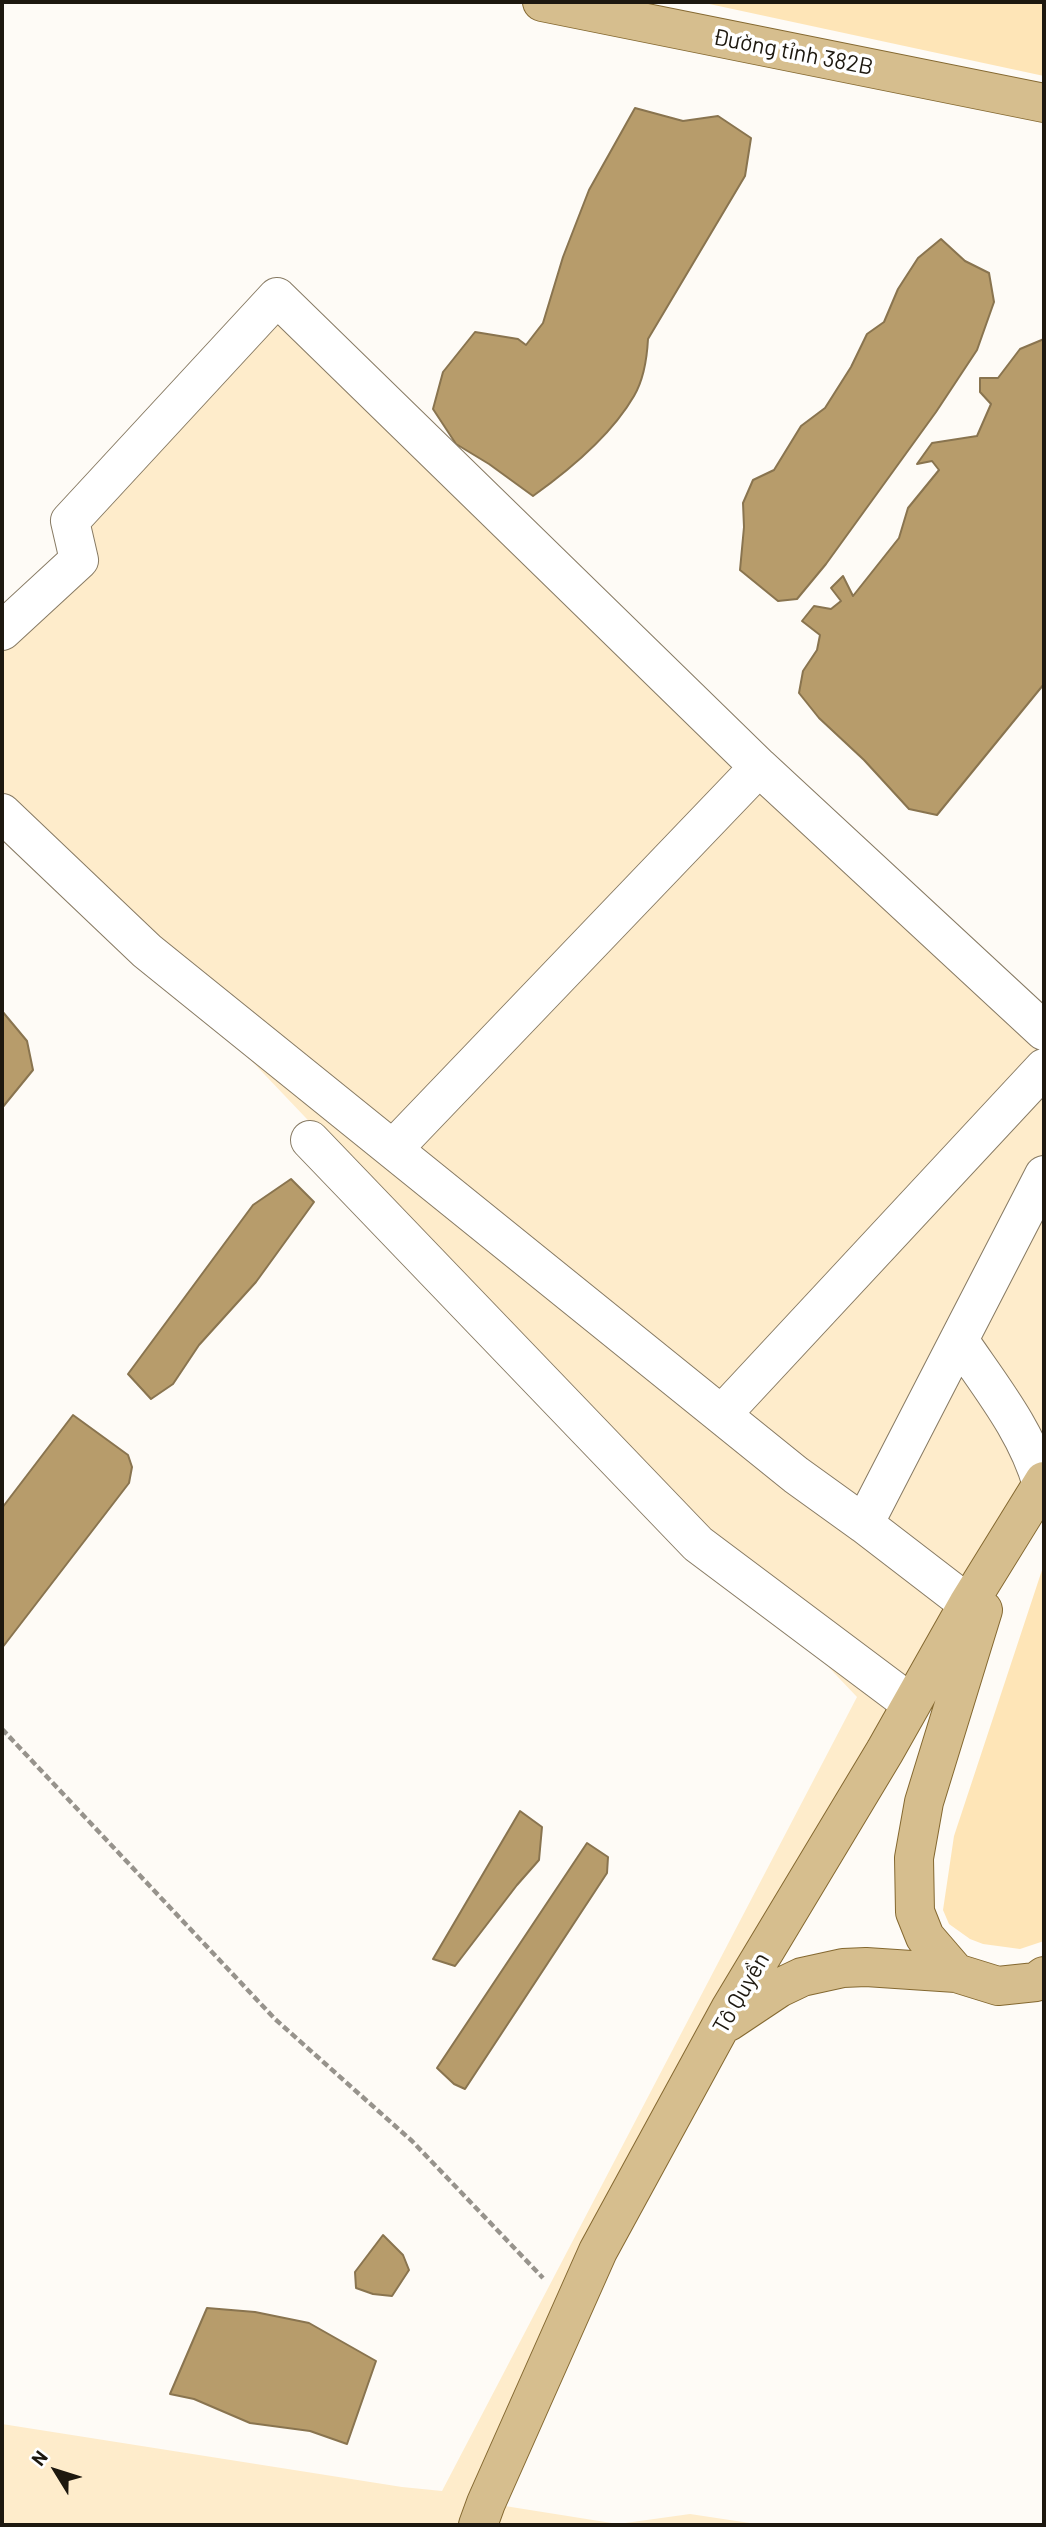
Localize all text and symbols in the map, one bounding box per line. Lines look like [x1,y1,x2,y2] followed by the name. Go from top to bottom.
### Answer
[711,23,875,81] street label: Đường tỉnh 382B
[707,1948,775,2038] street label: Tô Quyền
[21,2436,91,2506] north arrow
[26,2446,52,2470] text: N

